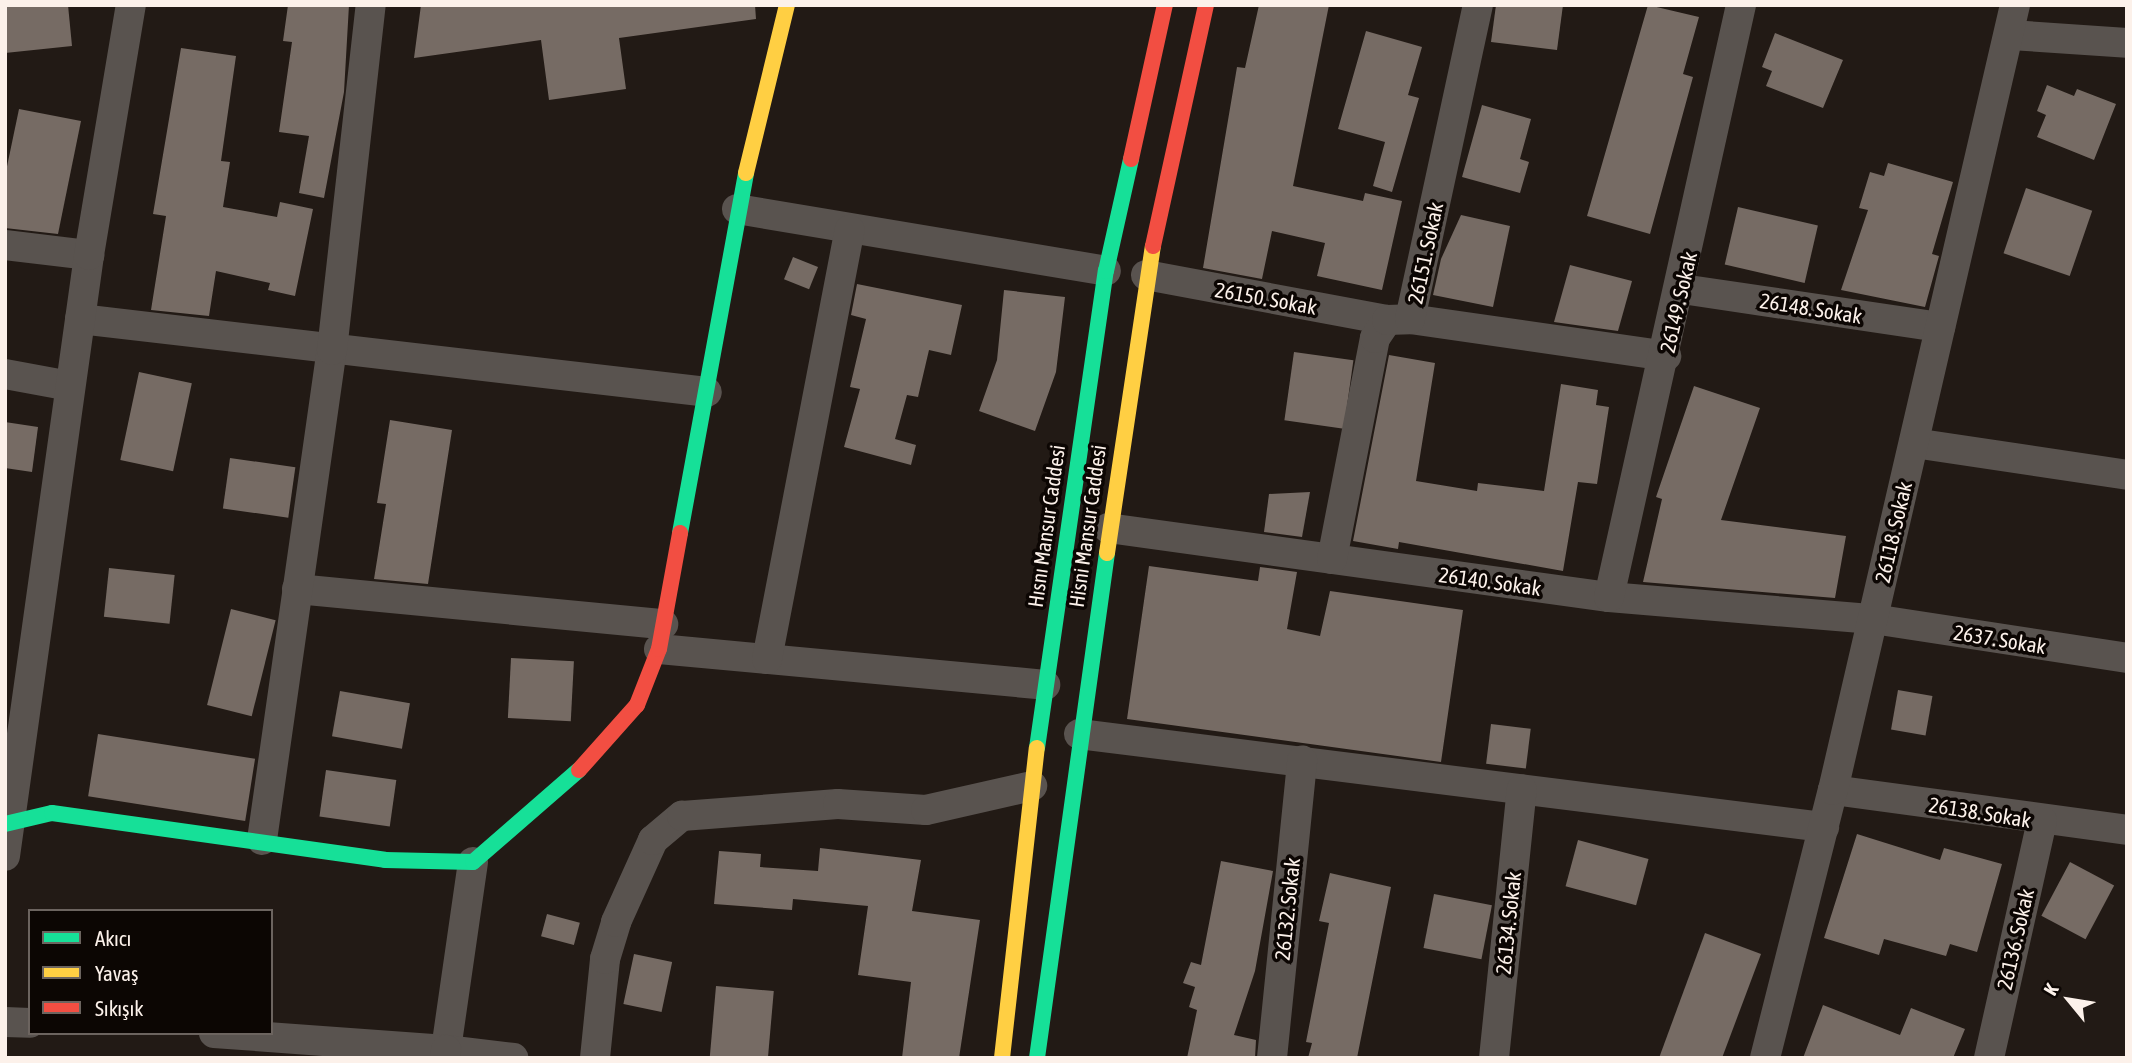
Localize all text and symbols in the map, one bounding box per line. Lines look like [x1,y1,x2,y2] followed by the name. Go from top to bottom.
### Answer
[1402,200,1448,306] street label: 26151. Sokak
[1654,249,1702,355] street label: 26149. Sokak
[1213,277,1319,319] street label: 26150. Sokak
[1758,288,1864,328] street label: 26148. Sokak
[1022,443,1070,609] street label: Hısnı Mansur Caddesi
[1063,443,1111,609] street label: Hisni Mansur Caddesi
[1869,479,1917,585] street label: 26118. Sokak
[1437,561,1543,601] street label: 26140. Sokak
[1952,619,2048,659] street label: 2637. Sokak
[1927,792,2033,832] street label: 26138. Sokak
[1269,857,1305,961] street label: 26132. Sokak
[1490,871,1526,975] street label: 26134. Sokak
[1991,886,2039,992] street label: 26136. Sokak
[28,909,273,1035] legend
[95,926,131,950] text: Akıcı
[95,961,138,985] text: Yavaş
[2034,965,2104,1035] north arrow
[2039,980,2063,999] text: K
[95,996,144,1020] text: Sıkışık

